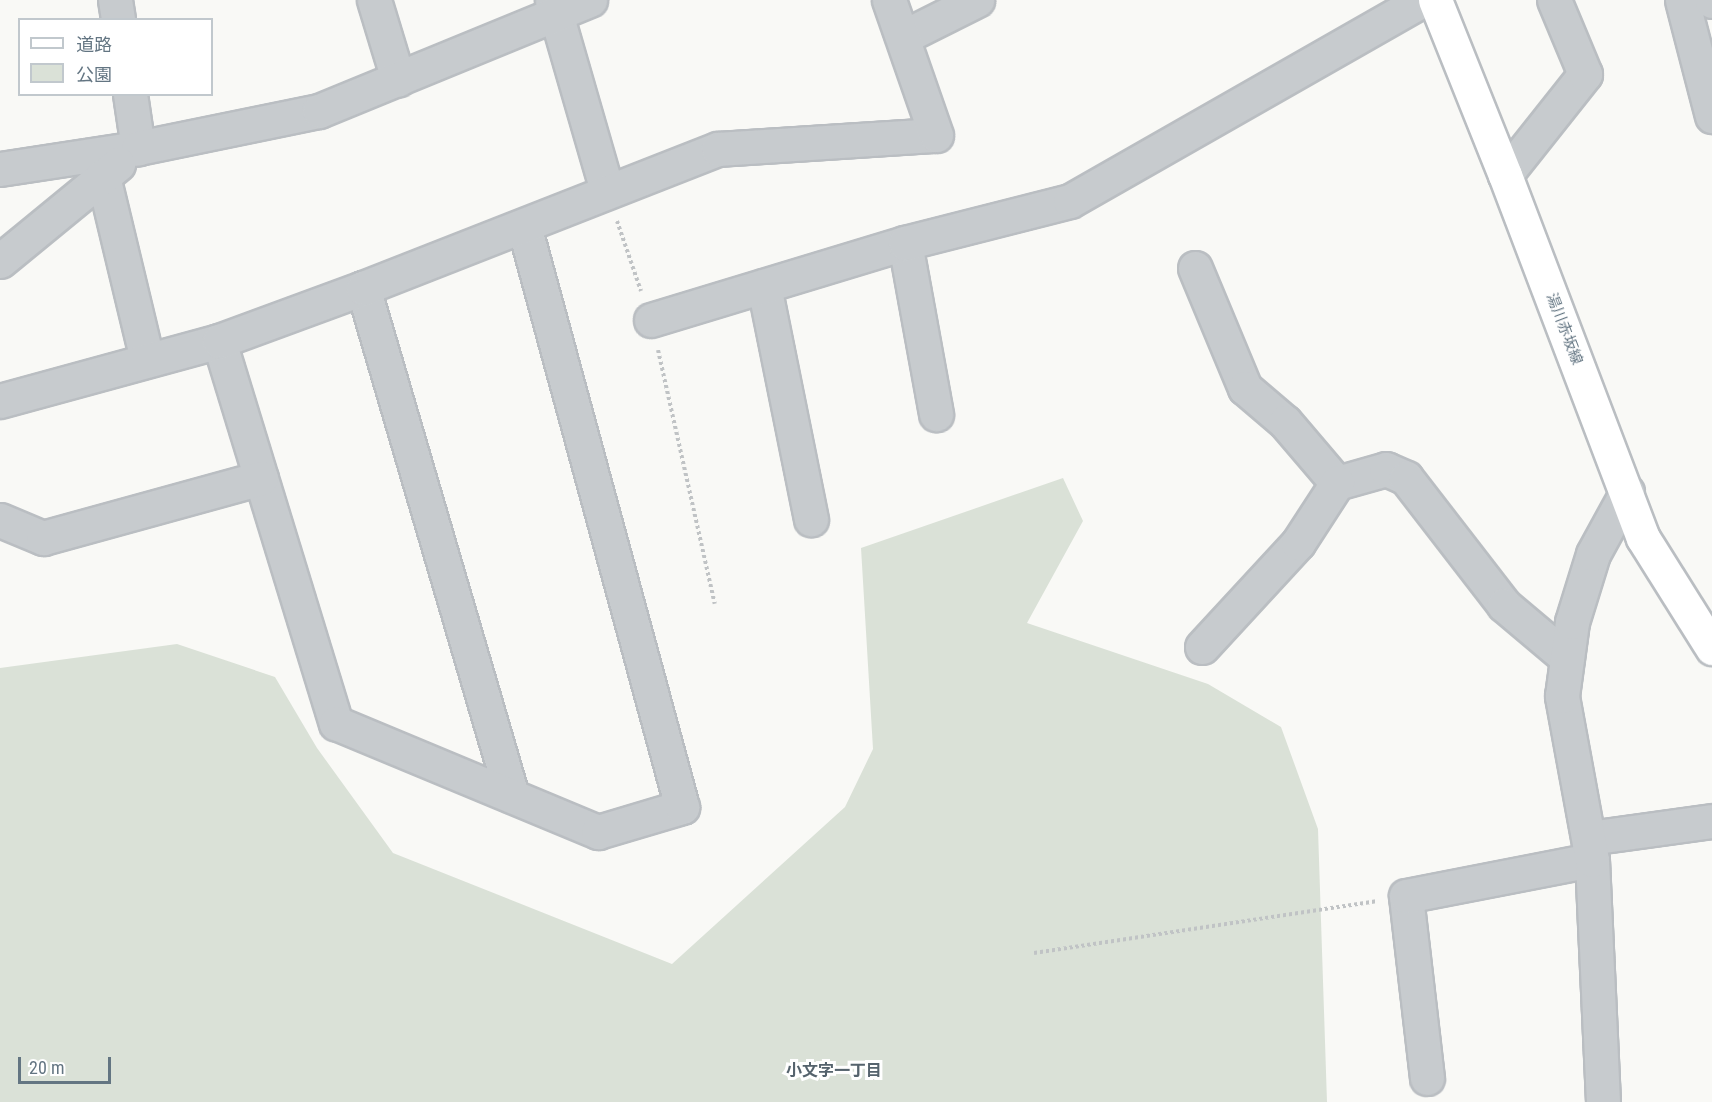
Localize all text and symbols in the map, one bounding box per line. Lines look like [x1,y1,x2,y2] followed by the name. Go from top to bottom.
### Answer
[18,18,213,96] legend
[76,34,112,55] text: 道路
[76,64,112,85] text: 公園
[1542,291,1586,367] street label: 湯川赤坂線
[21,1045,114,1083] scale bar
[29,1057,64,1078] text: 20 m
[786,1061,882,1081] district label: 小文字一丁目

